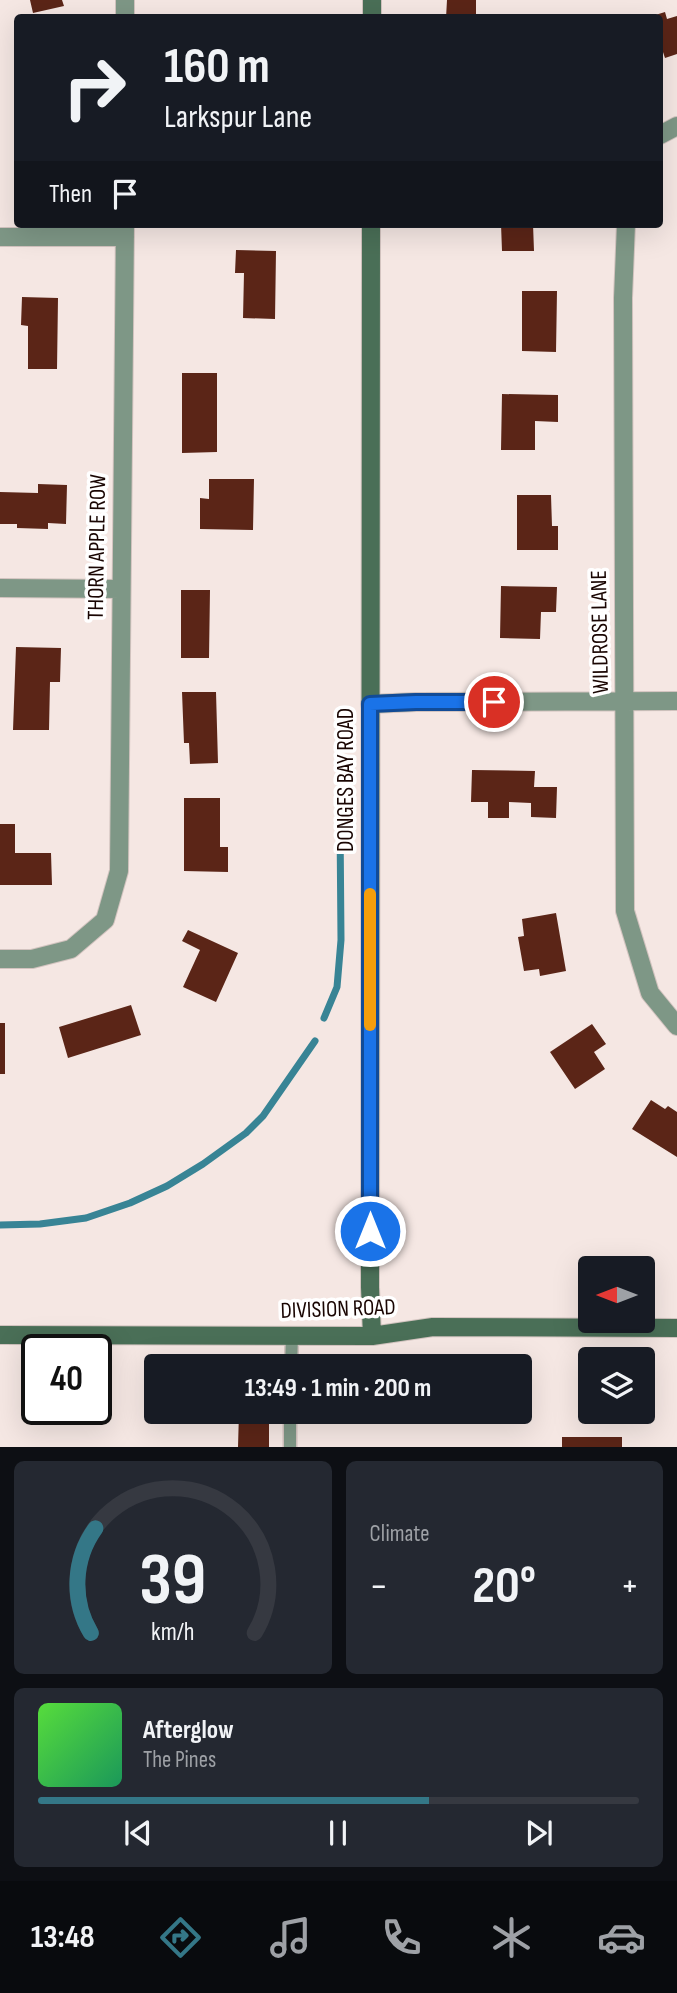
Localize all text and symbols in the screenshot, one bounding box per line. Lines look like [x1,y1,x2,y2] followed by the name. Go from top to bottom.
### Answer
[164,38,270,97] text: 160 m
[49,42,140,133] icon: right
[164,98,312,137] text: Larkspur Lane
[106,175,144,213] icon: arrive
[49,179,92,210] text: Then
[82,474,112,620] street label: THORN APPLE ROW
[585,570,615,694] street label: WILDROSE LANE
[464,672,524,732] pin
[475,683,513,721] icon: arrive
[332,708,360,852] street label: DONGES BAY ROAD
[333,1194,407,1268] position arrow
[578,1256,654,1334] north arrow
[578,1256,655,1424] map controls
[280,1293,396,1325] street label: DIVISION ROAD
[21,1334,112,1425] speed limit sign: 40
[578,1347,655,1424] button: layers
[245,1373,431,1404] text: 13:49 · 1 min · 200 m
[370,1520,429,1548] text: Climate
[139,1538,206,1626] text: 39
[472,1555,536,1618] text: 20°
[370,1564,388,1609] text: −
[620,1564,639,1609] text: +
[151,1617,194,1648] text: km/h
[143,1715,234,1746] text: Afterglow
[143,1746,216,1774] text: The Pines
[119,1814,157,1852] icon: previous
[319,1814,357,1852] icon: pause
[520,1814,558,1852] icon: next
[156,1913,205,1962] icon: directions
[266,1913,315,1962] icon: music
[377,1913,426,1962] icon: phone
[487,1913,536,1962] icon: climate
[597,1913,646,1962] icon: car
[31,1918,95,1957] text: 13:48

